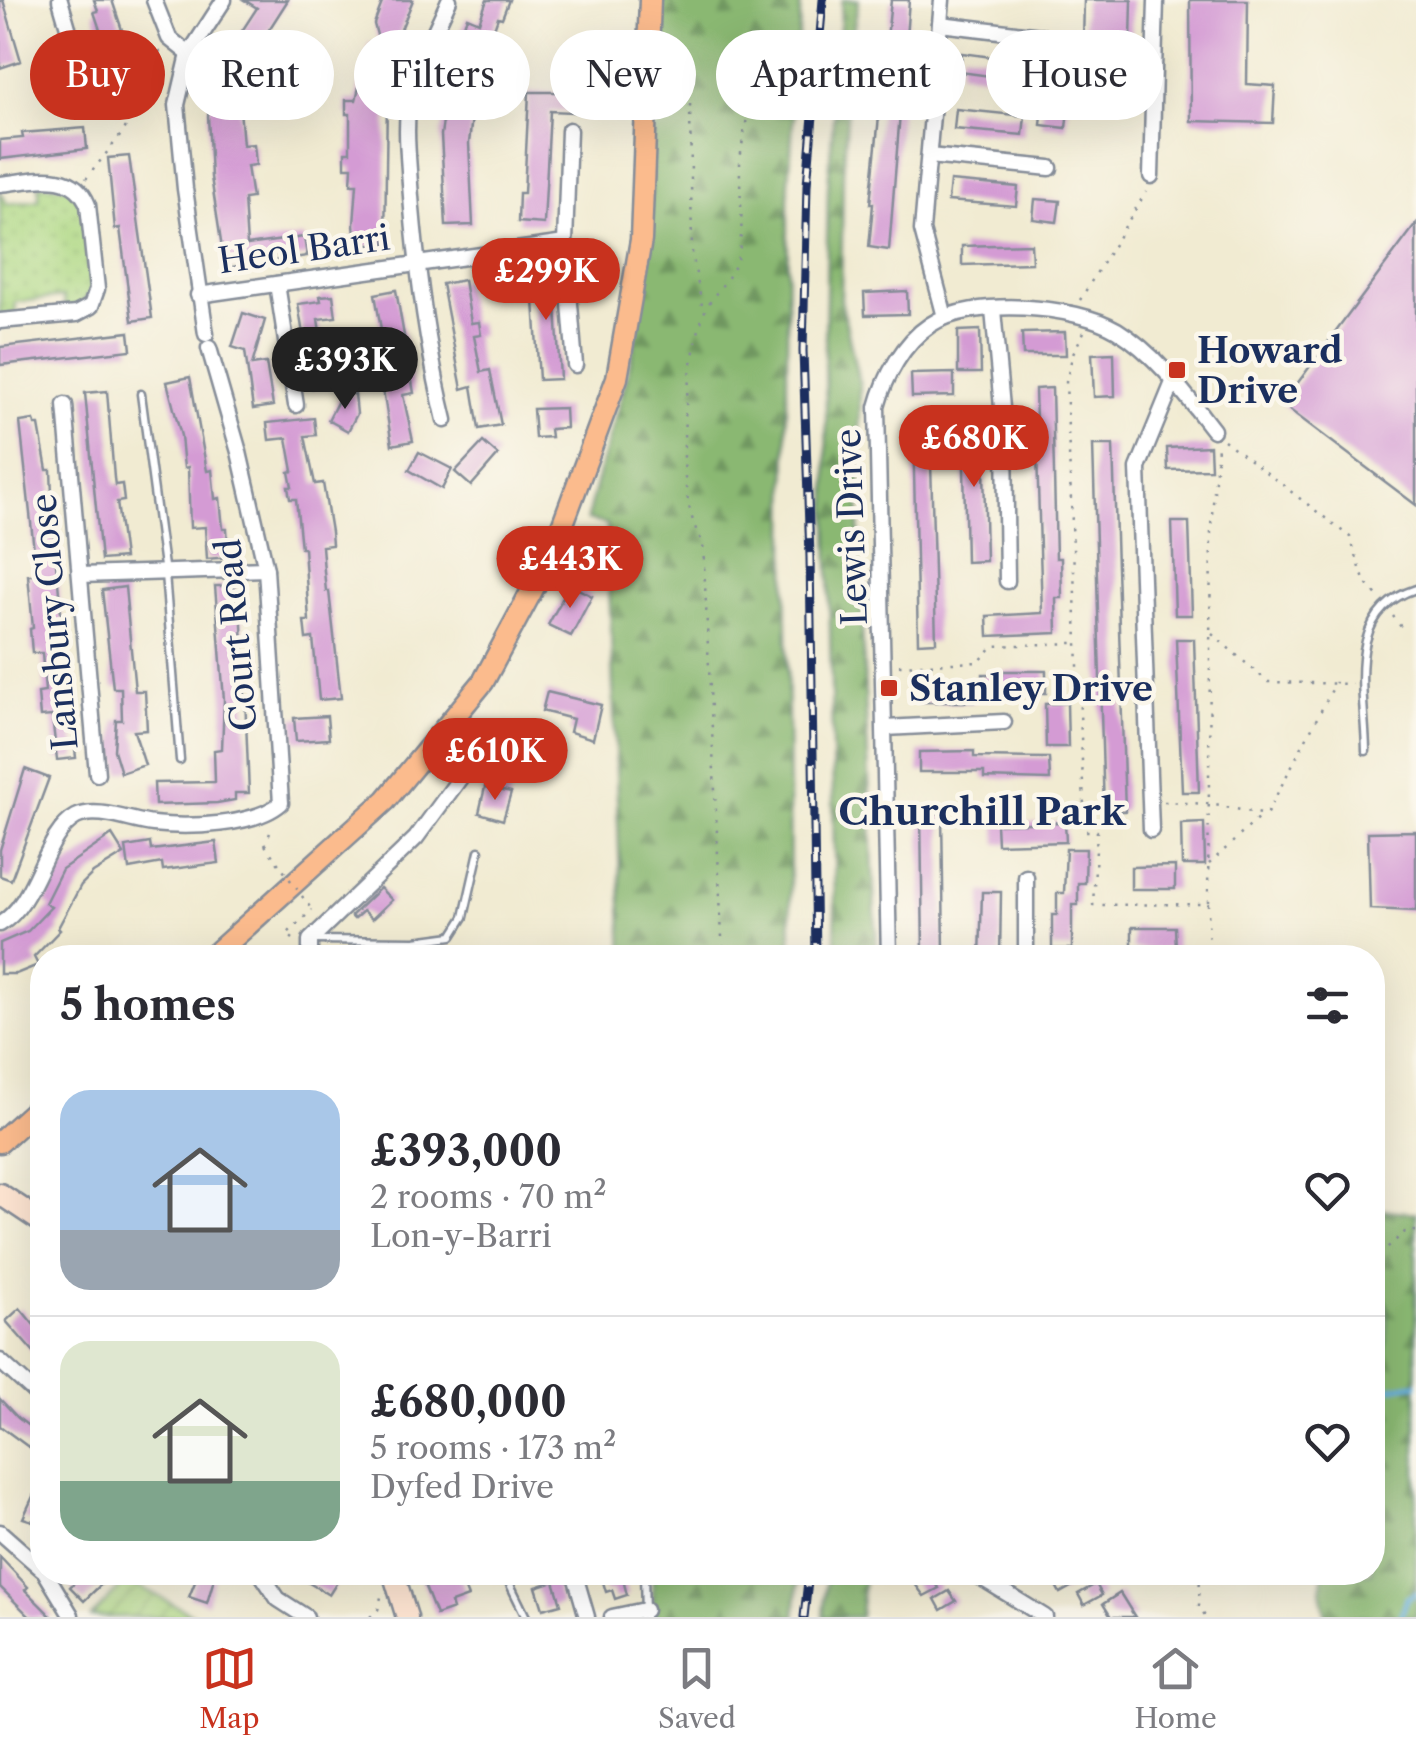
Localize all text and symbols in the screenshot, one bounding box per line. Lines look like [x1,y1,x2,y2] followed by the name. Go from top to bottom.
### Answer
[30,30,165,120] chip: Buy
[185,30,334,120] chip: Rent
[354,30,530,120] chip: Filters
[550,30,696,120] chip: New
[716,30,966,120] chip: Apartment
[986,30,1163,120] chip: House
[215,216,393,282] street label: Heol Barri
[476,238,616,323] pin: £299K
[494,251,598,290] text: £299K
[275,327,415,412] pin: £393K
[1197,329,1342,412] place label: Howard Drive
[294,340,396,379] text: £393K
[1166,359,1188,381] marker: Howard Drive
[904,405,1044,490] pin: £680K
[921,418,1027,457] text: £680K
[826,428,876,626] street label: Lewis Drive
[21,492,87,752] street label: Lansbury Close
[500,526,640,611] pin: £443K
[206,537,266,733] street label: Court Road
[518,539,622,578] text: £443K
[909,667,1153,710] place label: Stanley Drive
[878,677,900,699] marker: Stanley Drive
[425,718,565,803] pin: £610K
[445,731,545,770] text: £610K
[838,788,1127,835] district label: Churchill Park
[1300,978,1355,1033] icon: filters
[60,979,236,1031] text: 5 homes
[370,1125,562,1177] text: £393,000
[140,1130,260,1250] icon: home
[1300,1163,1355,1218] icon: heart
[370,1177,606,1216] text: 2 rooms · 70 m²
[370,1216,552,1255] text: Lon-y-Barri
[370,1376,567,1428] text: £680,000
[140,1381,260,1501] icon: home
[1300,1414,1355,1469] icon: heart
[370,1428,616,1467] text: 5 rooms · 173 m²
[370,1467,554,1506] text: Dyfed Drive
[199,1641,259,1735] tab: Map
[658,1641,736,1735] tab: Saved
[1134,1641,1217,1735] tab: Home

